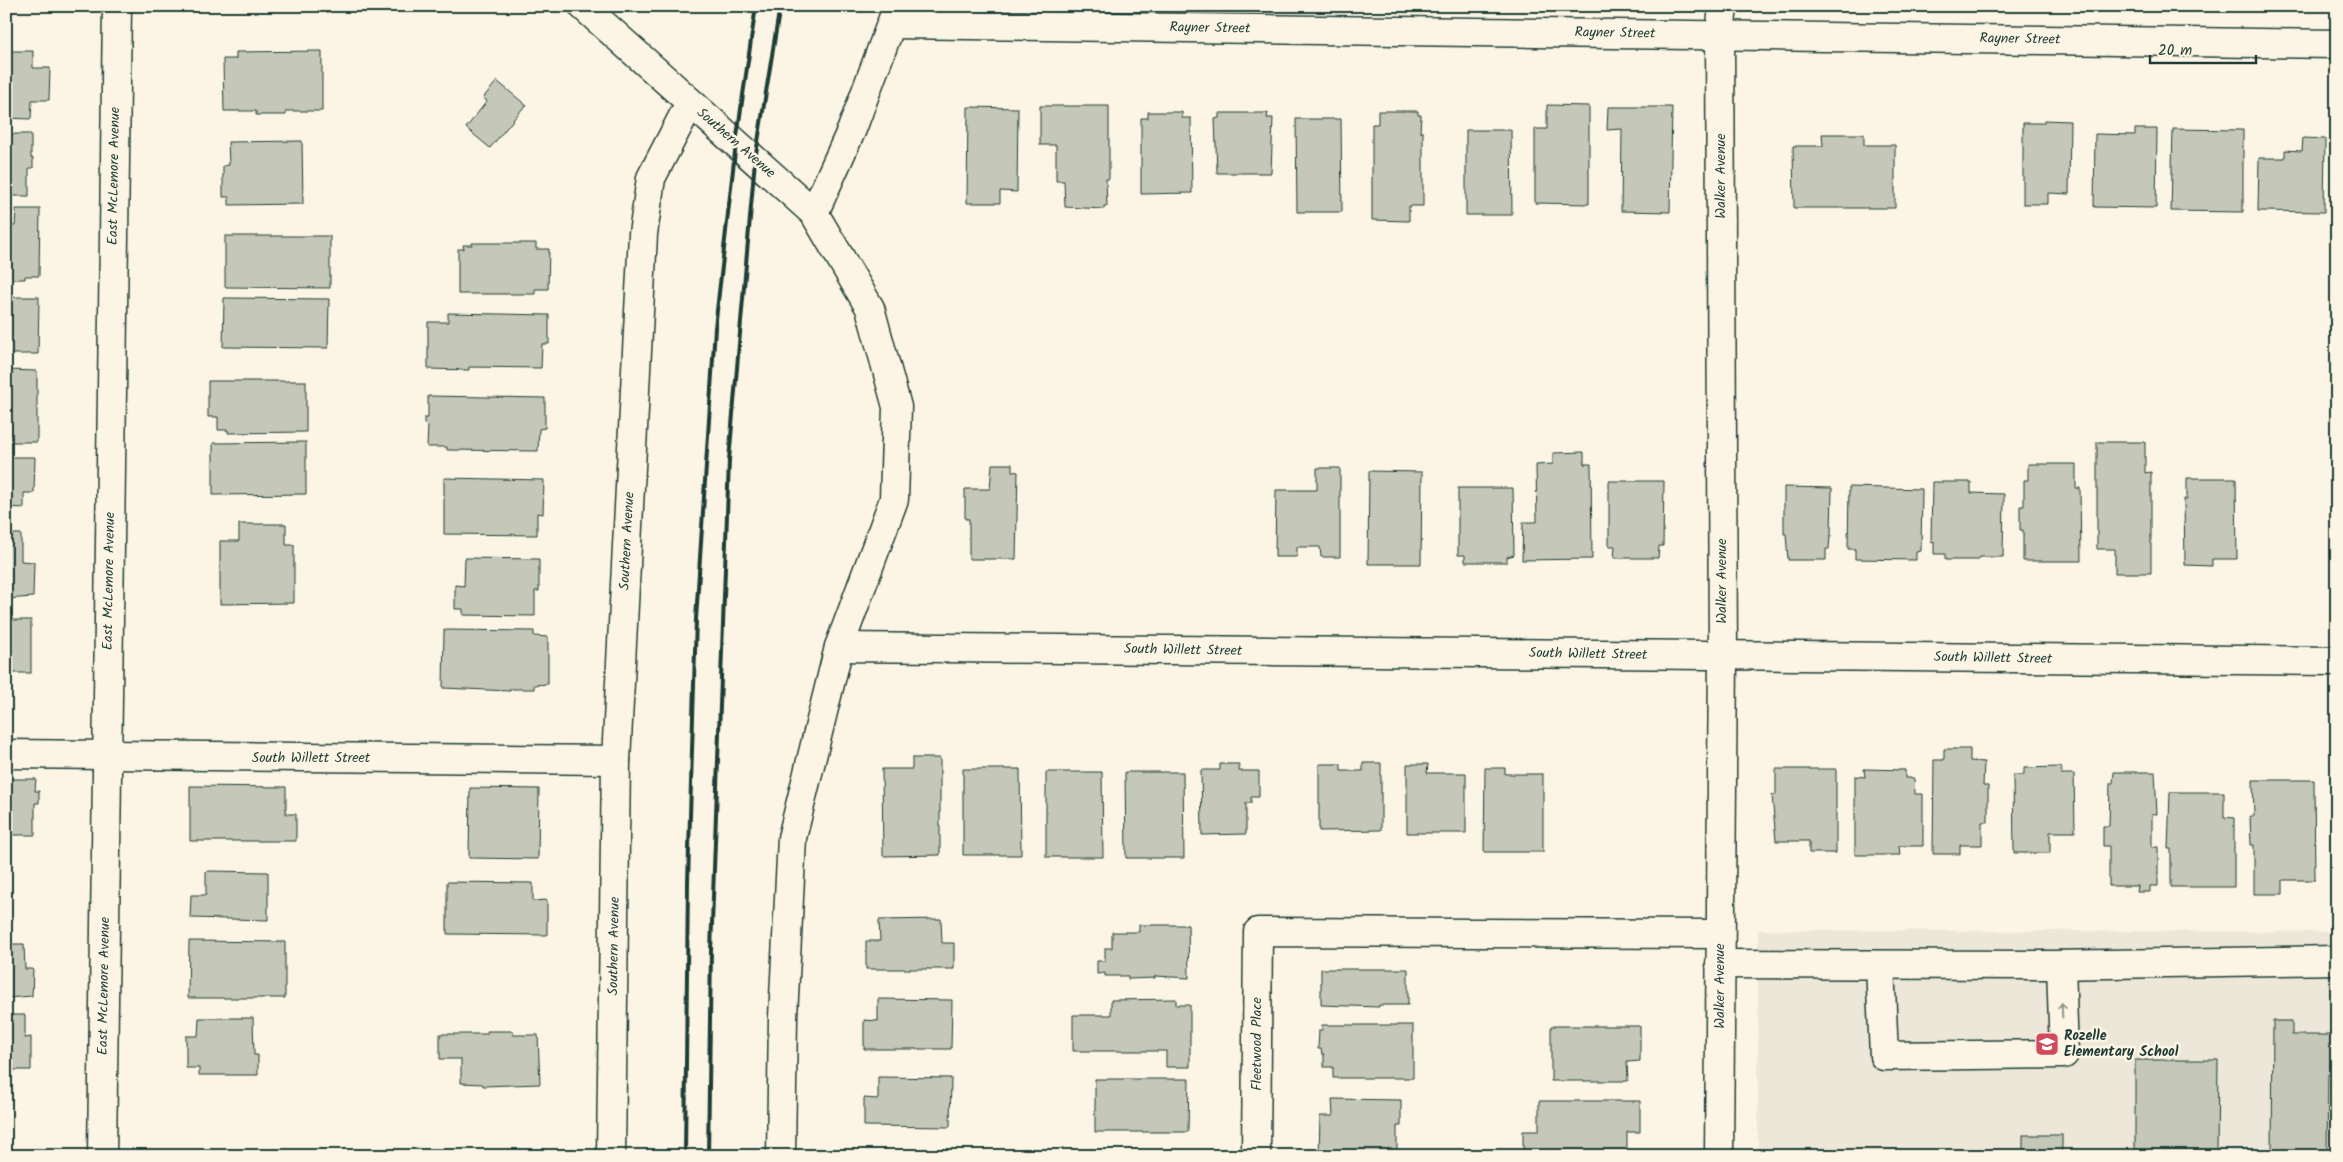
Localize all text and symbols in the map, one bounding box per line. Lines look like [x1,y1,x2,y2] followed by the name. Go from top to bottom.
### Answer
[1169,16,1251,40] street label: Rayner Street
[1574,21,1656,45] street label: Rayner Street
[1979,27,2061,51] street label: Rayner Street
[2150,32,2257,64] scale bar
[2158,39,2192,63] text: 20 m
[692,102,781,184] street label: Southern Avenue
[102,106,126,245] street label: East McLemore Avenue
[1710,133,1732,219] street label: Walker Avenue
[613,490,641,591] street label: Southern Avenue
[97,511,121,650] street label: East McLemore Avenue
[1711,538,1733,624] street label: Walker Avenue
[1124,638,1243,662] street label: South Willett Street
[1529,642,1648,666] street label: South Willett Street
[1934,646,2053,670] street label: South Willett Street
[252,747,371,769] street label: South Willett Street
[602,896,626,996] street label: Southern Avenue
[92,916,116,1055] street label: East McLemore Avenue
[1709,943,1731,1029] street label: Walker Avenue
[1246,997,1268,1091] street label: Fleetwood Place
[2058,1002,2067,1018] one-way arrow
[2064,1025,2179,1063] place label: Rozelle Elementary School
[2034,1031,2060,1057] school or university icon: Rozelle Elementary School

